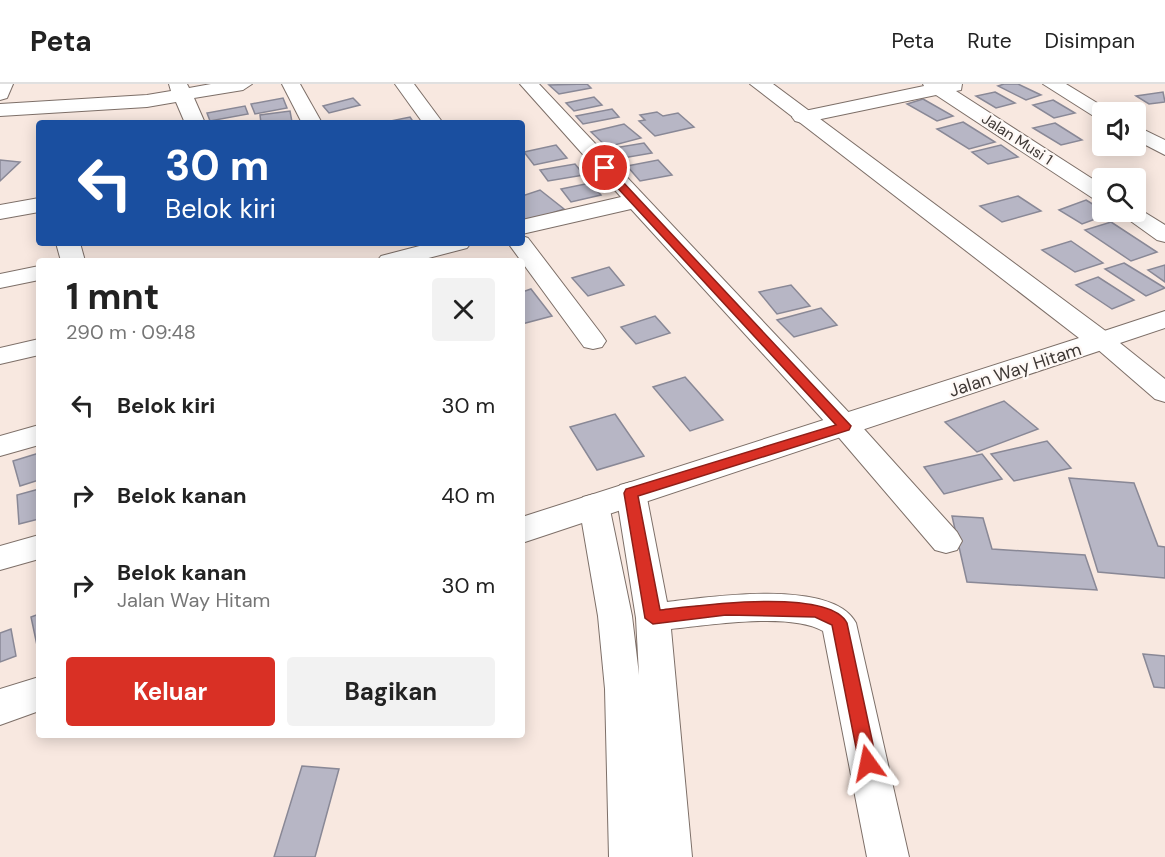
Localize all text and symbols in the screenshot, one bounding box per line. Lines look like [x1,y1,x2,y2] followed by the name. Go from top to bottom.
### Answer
[30,23,92,60] text: Peta
[891,27,934,55] text: Peta
[967,27,1012,55] text: Rute
[1045,27,1135,55] text: Disimpan
[1092,102,1146,222] map controls
[1092,102,1146,156] button: sound
[978,109,1056,169] street label: Jalan Musi 1
[165,138,269,193] text: 30 m
[579,142,630,193] pin
[66,144,144,222] icon: left
[588,151,621,184] icon: arrive
[1092,168,1146,222] button: search
[165,191,276,226] text: Belok kiri
[66,273,159,320] text: 1 mnt
[432,278,495,341] button: close
[66,319,196,345] text: 290 m · 09:48
[946,337,1084,403] street label: Jalan Way Hitam
[66,389,99,422] icon: left
[117,391,215,420] text: Belok kiri
[441,391,495,420] text: 30 m
[66,479,99,512] icon: right
[117,481,247,510] text: Belok kanan
[441,481,495,510] text: 40 m
[117,558,247,587] text: Belok kanan
[66,569,99,602] icon: right
[441,571,495,600] text: 30 m
[117,587,270,613] text: Jalan Way Hitam
[66,657,275,726] button: Keluar
[287,657,495,726] button: Bagikan
[836,731,900,795] position arrow

